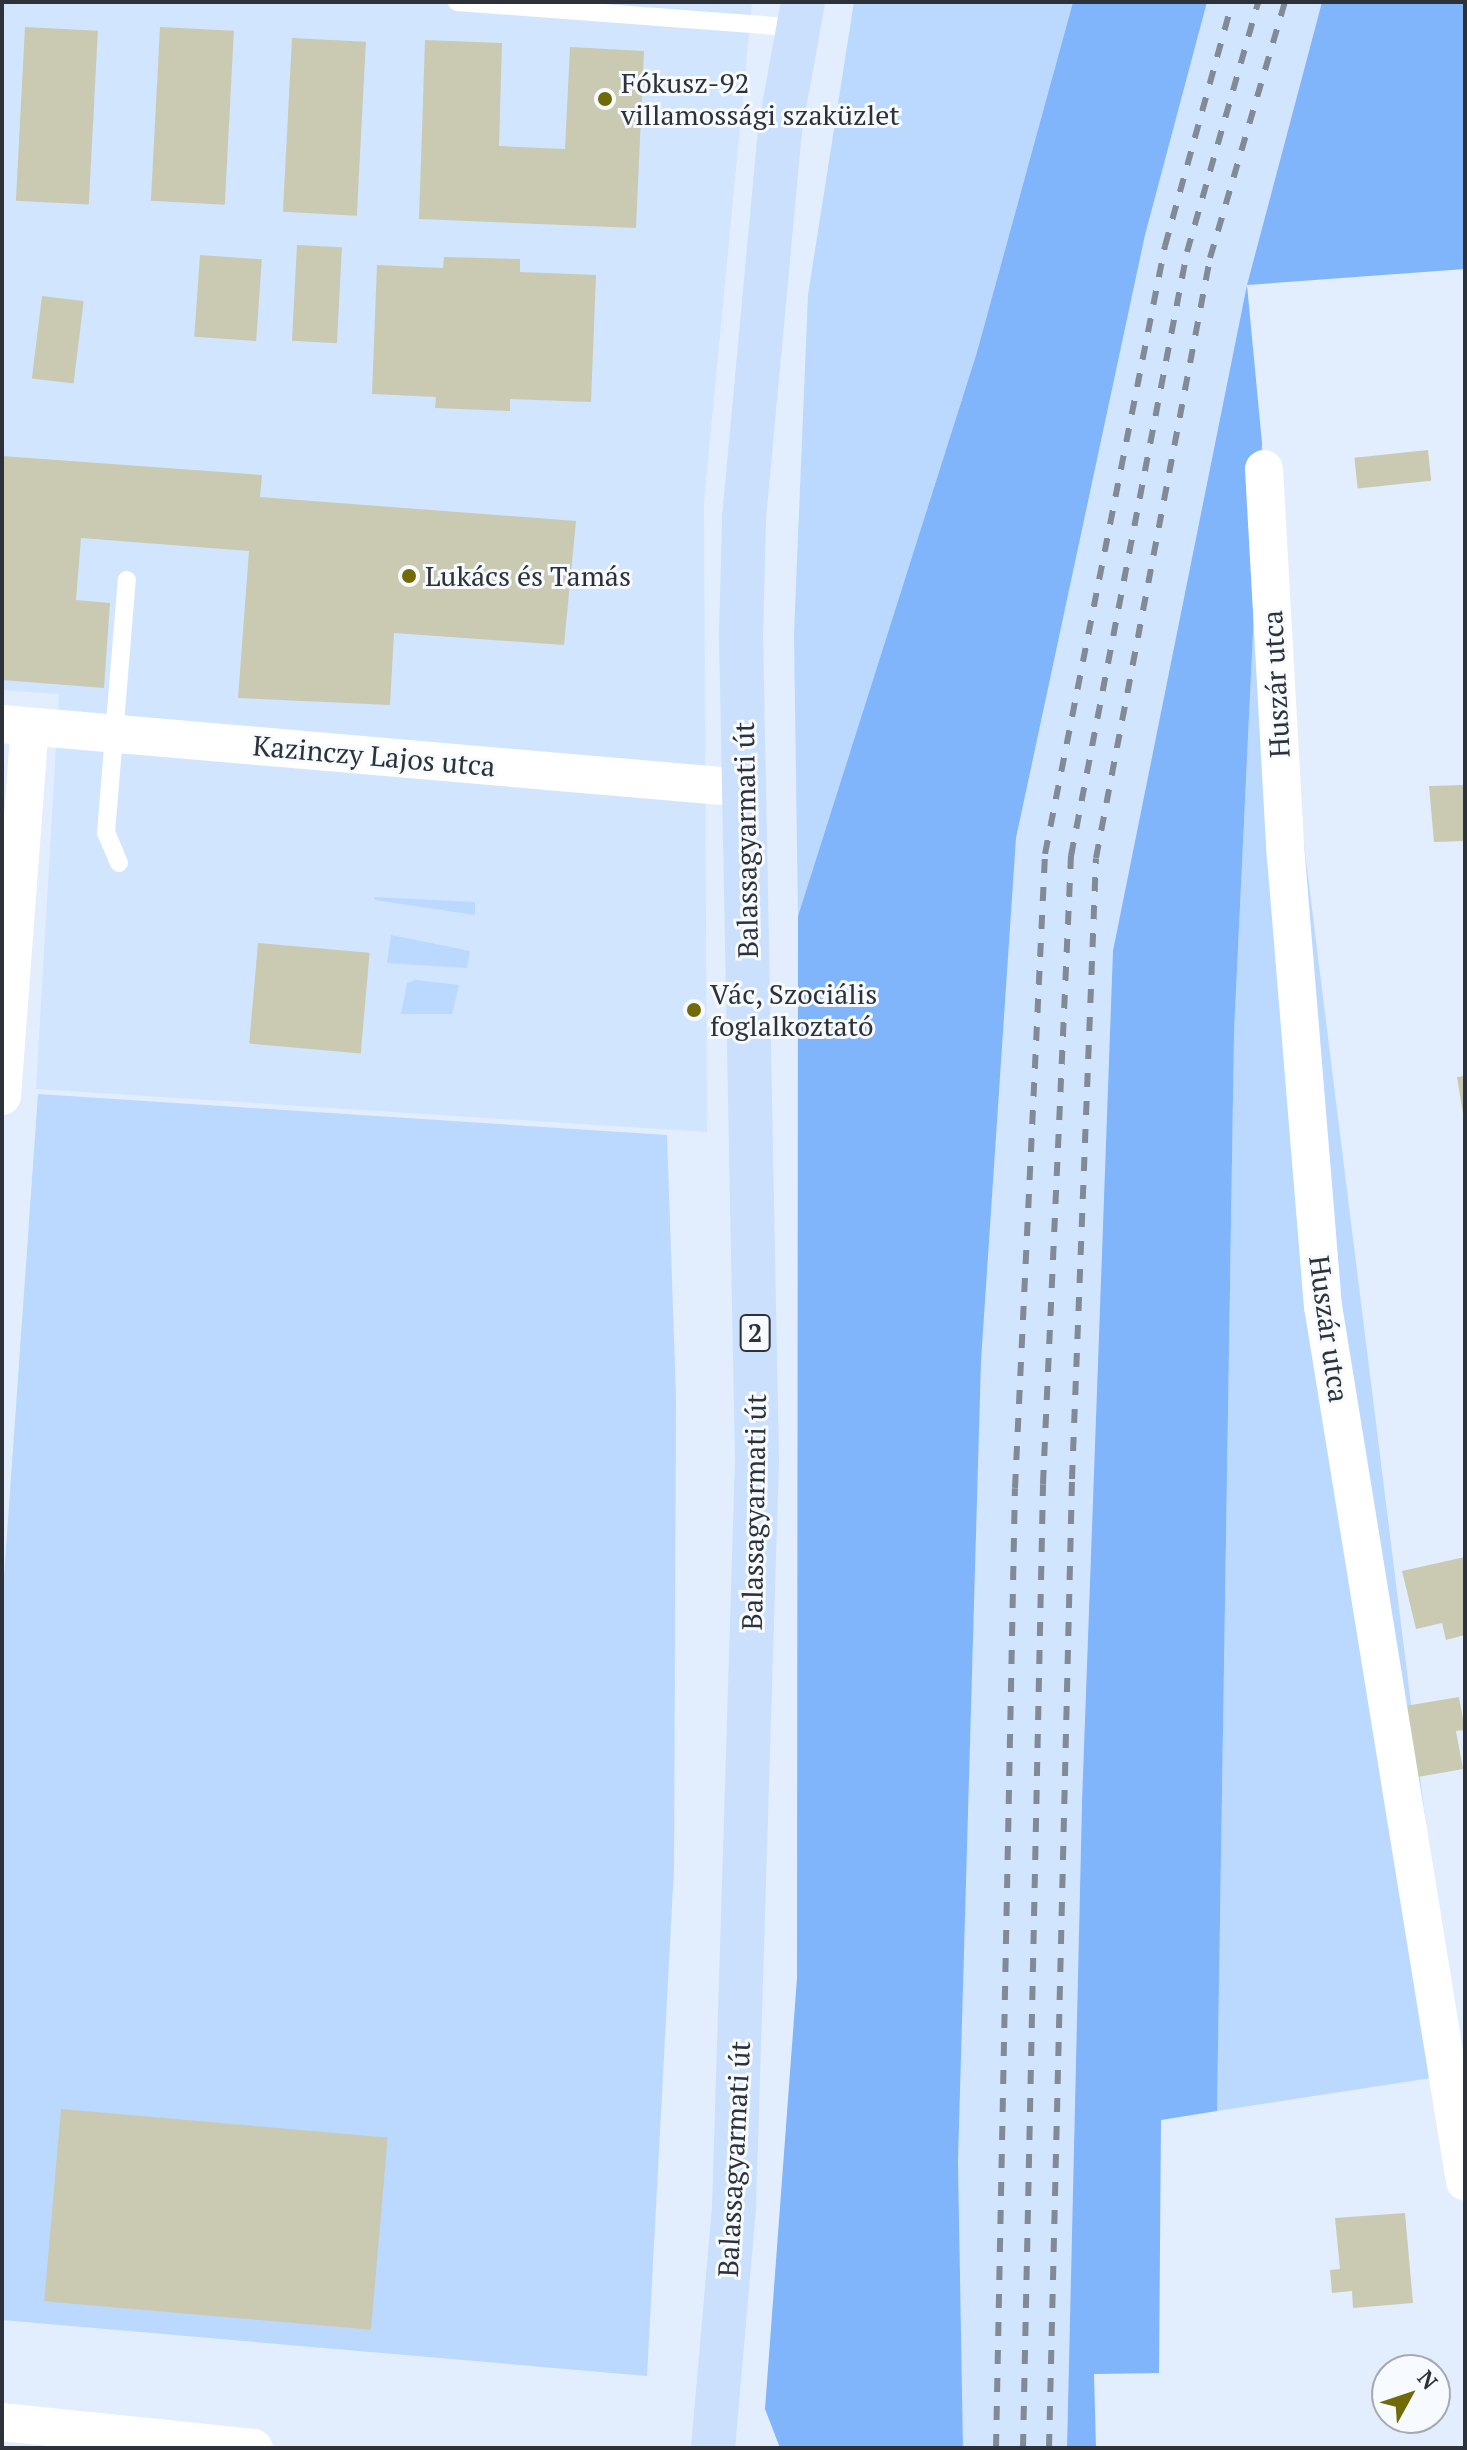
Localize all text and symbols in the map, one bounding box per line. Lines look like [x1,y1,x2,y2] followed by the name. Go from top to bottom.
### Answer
[621,66,900,132] place label: Fókusz-92 villamossági szaküzlet
[596,90,614,108] marker: Fókusz-92 villamossági szaküzlet
[425,559,631,593] place label: Lukács és Tamás
[400,567,418,585] marker: Lukács és Tamás
[1255,609,1297,759] street label: Huszár utca
[727,721,765,959] street label: Balassagyarmati út
[251,729,497,783] street label: Kazinczy Lajos utca
[710,977,878,1043] place label: Vác, Szociális foglalkoztató
[685,1001,703,1019] marker: Vác, Szociális foglalkoztató
[1302,1254,1356,1404] street label: Huszár utca
[739,1311,771,1355] road number: 2
[735,1393,773,1631] street label: Balassagyarmati út
[711,2040,757,2278] street label: Balassagyarmati út
[1371,2354,1451,2434] north arrow
[1412,2364,1445,2395] text: N

